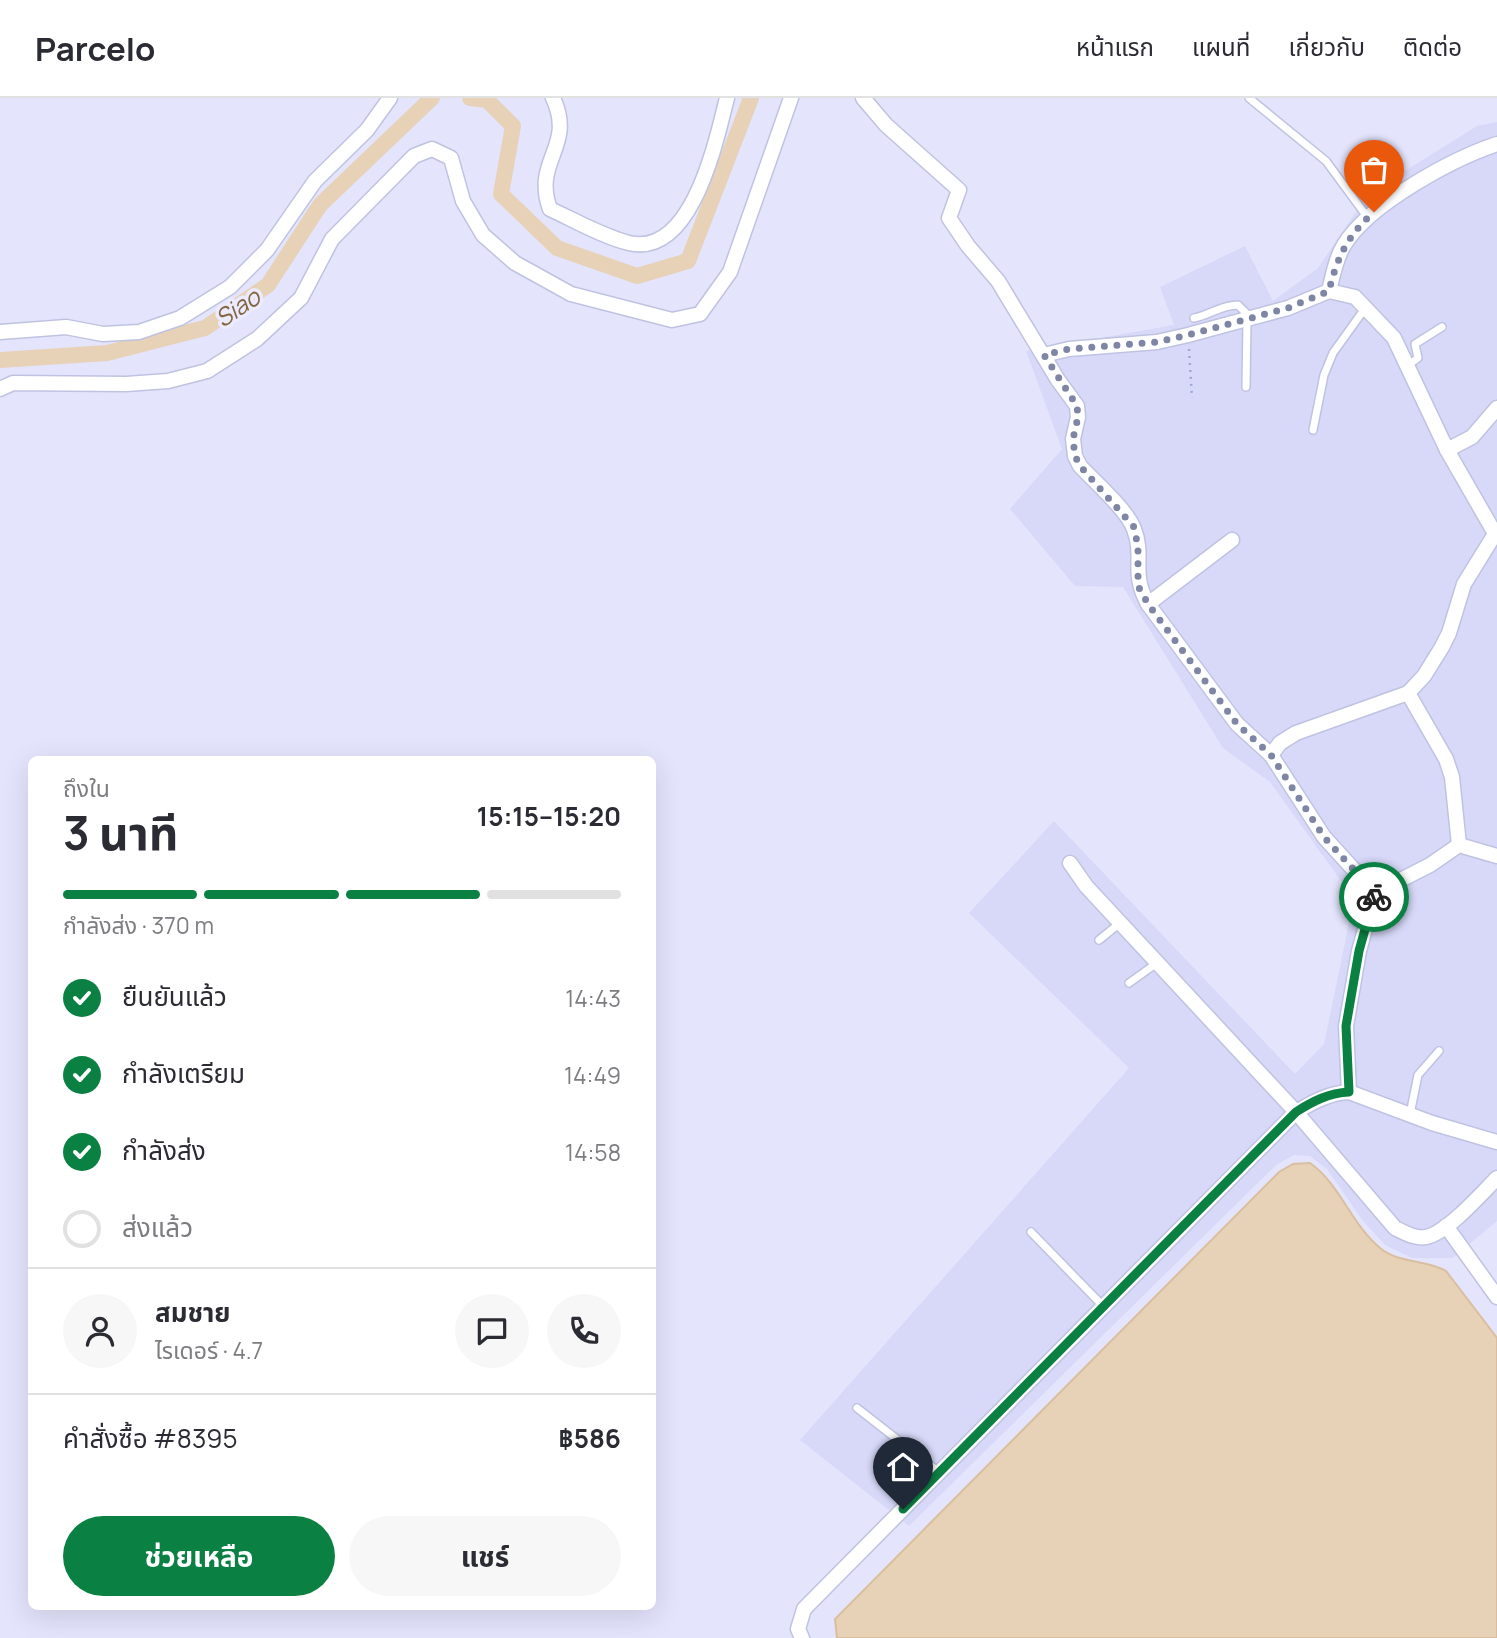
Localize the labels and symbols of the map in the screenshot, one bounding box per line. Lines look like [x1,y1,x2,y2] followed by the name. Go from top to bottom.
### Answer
[1344,140,1404,212] pin
[208,279,268,334] water label: Siao
[1339,862,1409,932] courier
[873,1437,933,1509] pin

